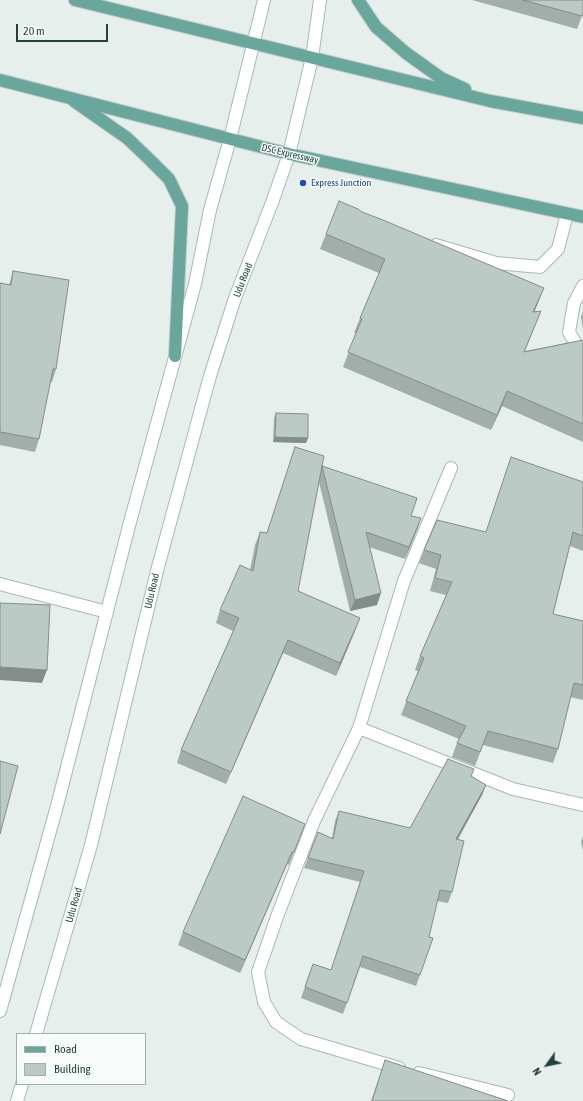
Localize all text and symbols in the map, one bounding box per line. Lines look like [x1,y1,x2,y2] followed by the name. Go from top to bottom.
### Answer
[18,16,110,42] scale bar
[23,24,45,38] text: 20 m
[260,142,320,166] street label: DSC Expressway
[311,177,371,189] place label: Express Junction
[298,178,308,188] marker: Express Junction
[231,261,255,299] street label: Udu Road
[142,572,162,610] street label: Udu Road
[63,886,85,924] street label: Udu Road
[16,1033,146,1085] legend
[54,1042,77,1056] text: Road
[527,1045,567,1085] north arrow
[54,1062,91,1076] text: Building
[530,1066,544,1078] text: N

